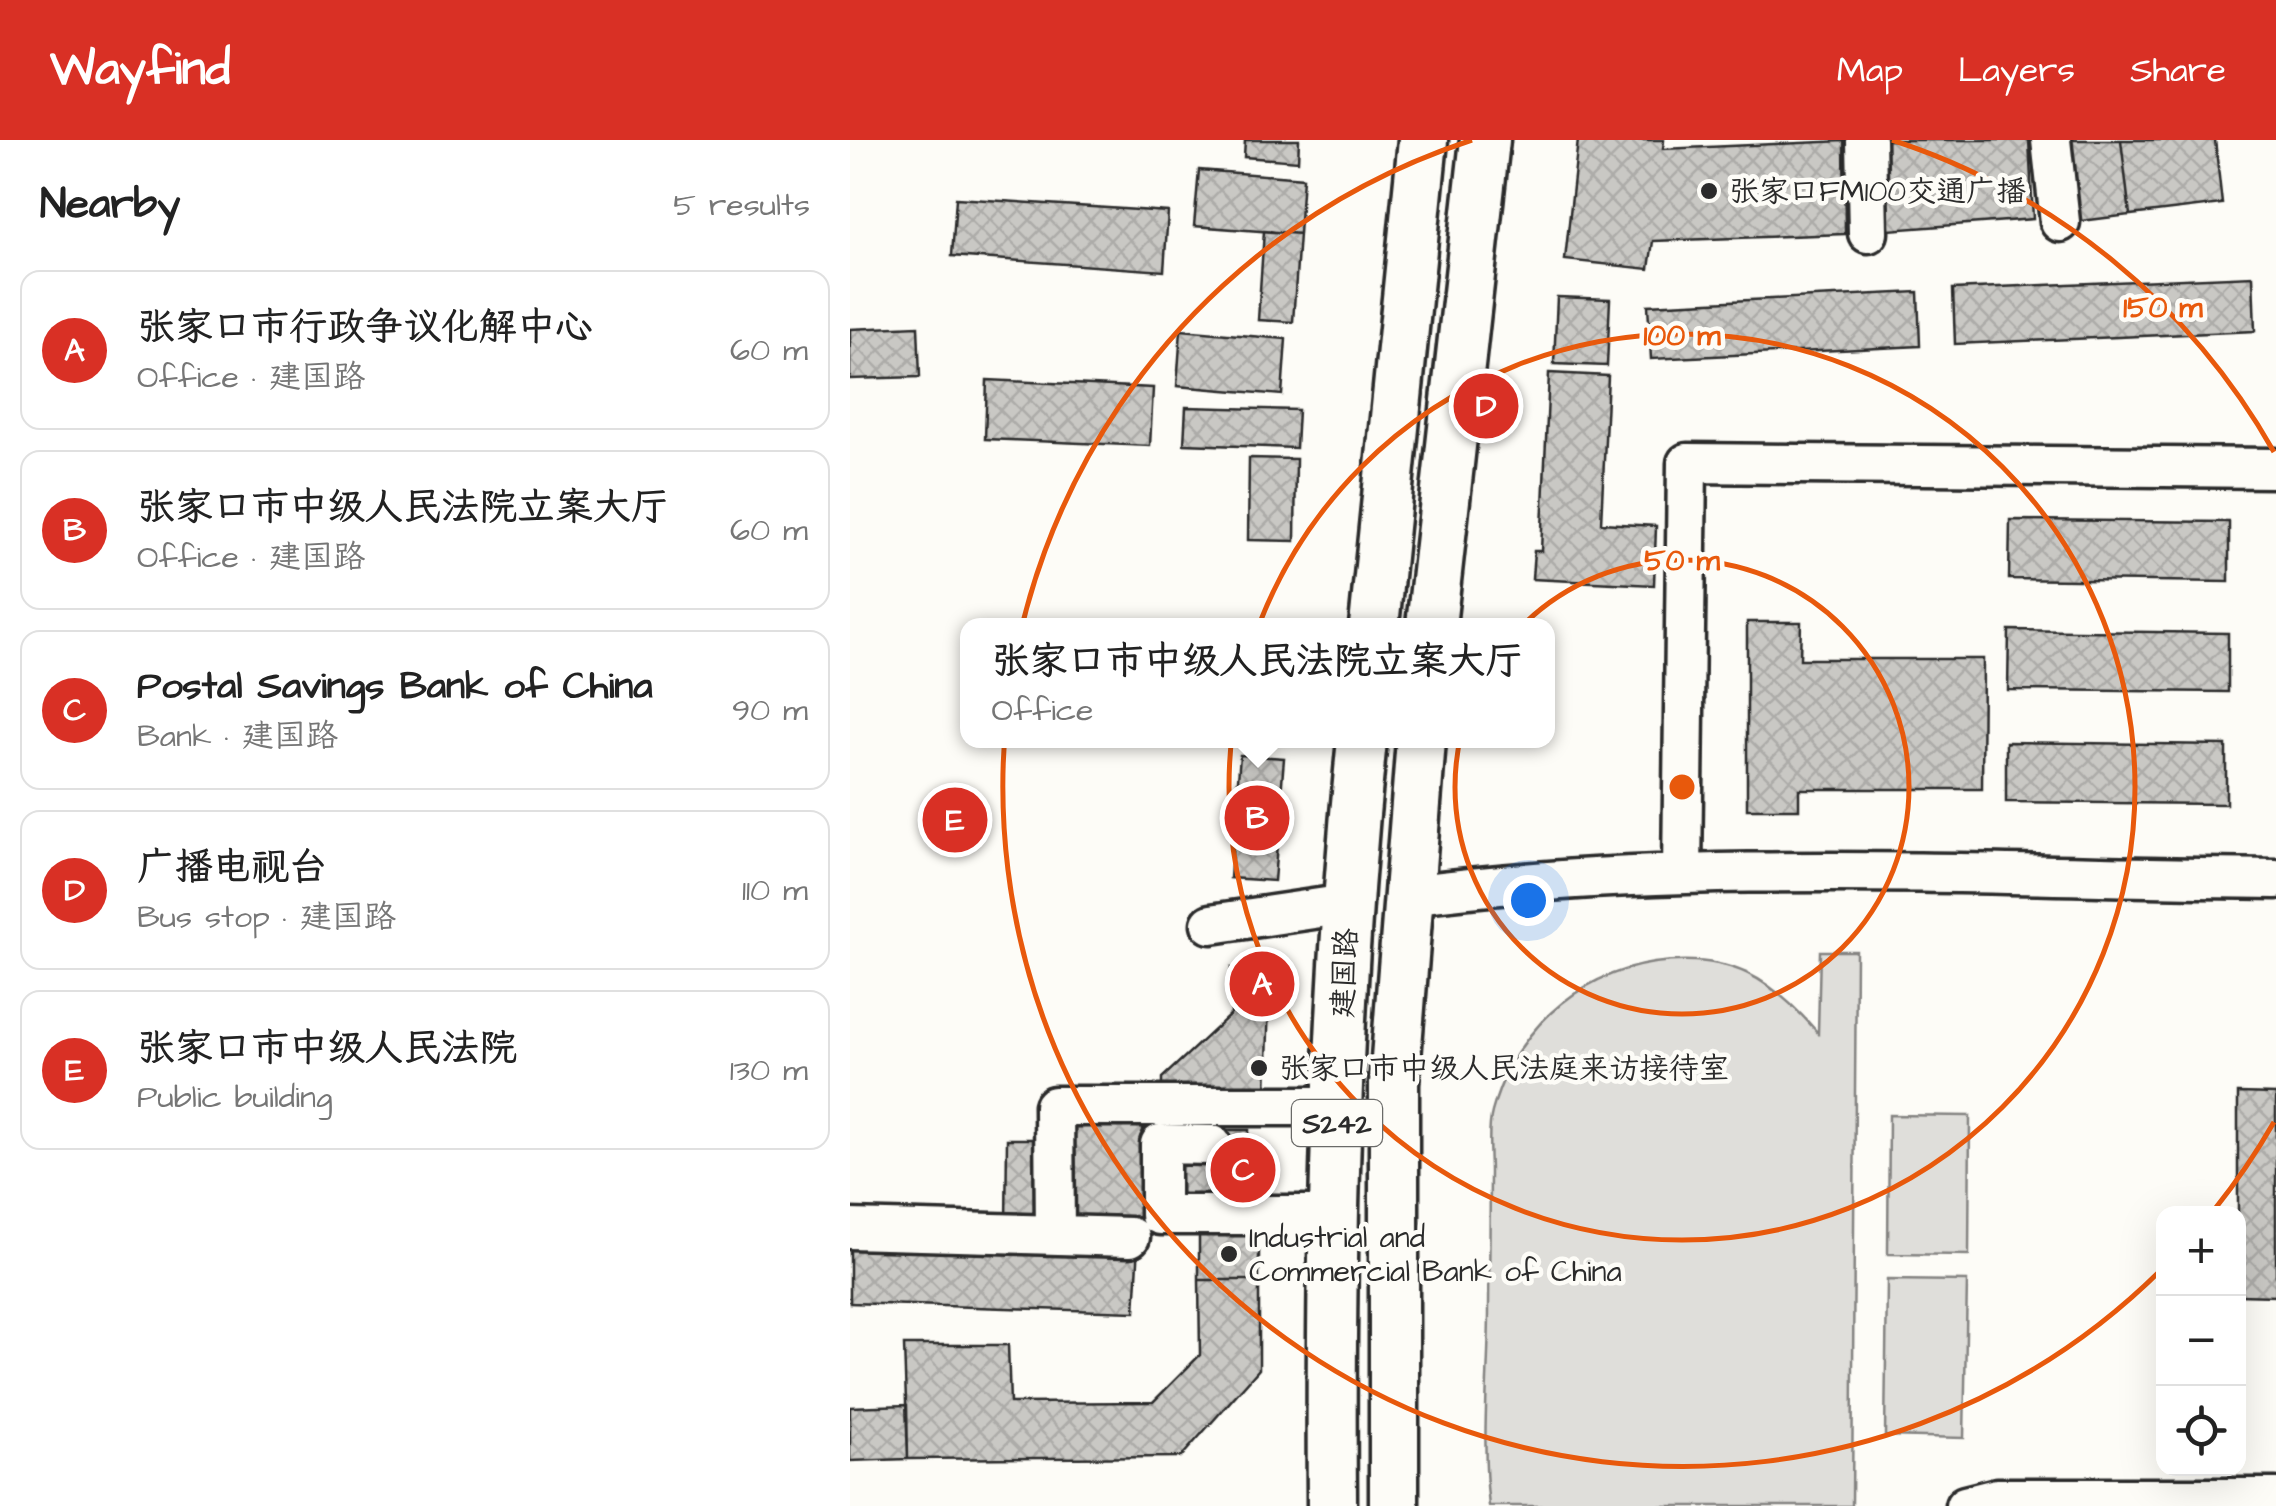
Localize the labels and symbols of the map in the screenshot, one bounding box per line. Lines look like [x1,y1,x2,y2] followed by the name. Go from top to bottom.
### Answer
[1729,171,2026,213] place label: 张家口FM100交通广播
[1698,180,1720,202] marker: 张家口FM100交通广播
[2123,287,2203,329] text: 150 m
[1643,315,1721,357] text: 100 m
[1454,368,1518,444] pin: D
[1644,540,1720,582] text: 50 m
[1664,769,1700,805] centre of rings
[1224,780,1290,856] pin: B
[922,782,988,858] pin: E
[1503,875,1554,926] your location
[1322,927,1368,1019] street label: 建国路
[1230,946,1294,1022] pin: A
[1279,1048,1729,1090] place label: 张家口市中级人民法庭来访接待室
[1248,1057,1270,1079] marker: 张家口市中级人民法庭来访接待室
[1292,1100,1382,1146] road number: S242
[1210,1132,1276,1208] pin: C
[1249,1217,1622,1293] place label: Industrial and Commercial Bank of China
[1218,1243,1240,1265] marker: Industrial and Commercial Bank of China

